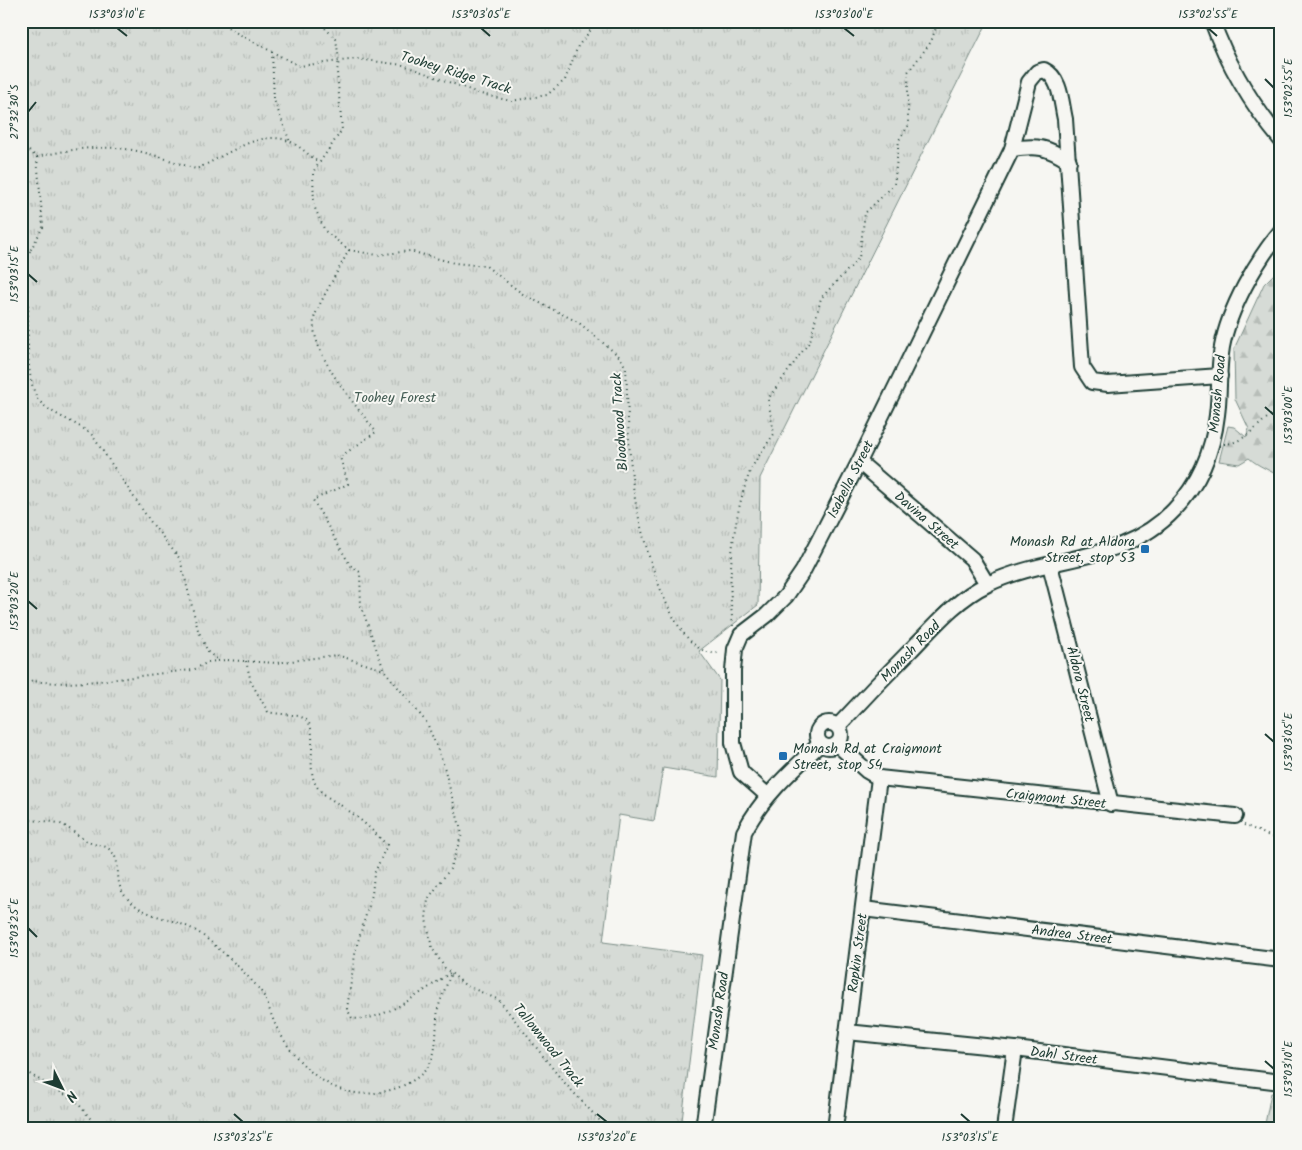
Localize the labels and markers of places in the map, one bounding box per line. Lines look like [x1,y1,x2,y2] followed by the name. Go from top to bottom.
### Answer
[1010,531,1135,569] place label: Monash Rd at Aldora Street, stop 53
[1139,543,1151,555] marker: Monash Rd at Aldora Street, stop 53
[793,738,942,776] place label: Monash Rd at Craigmont Street, stop 54
[777,750,789,762] marker: Monash Rd at Craigmont Street, stop 54

